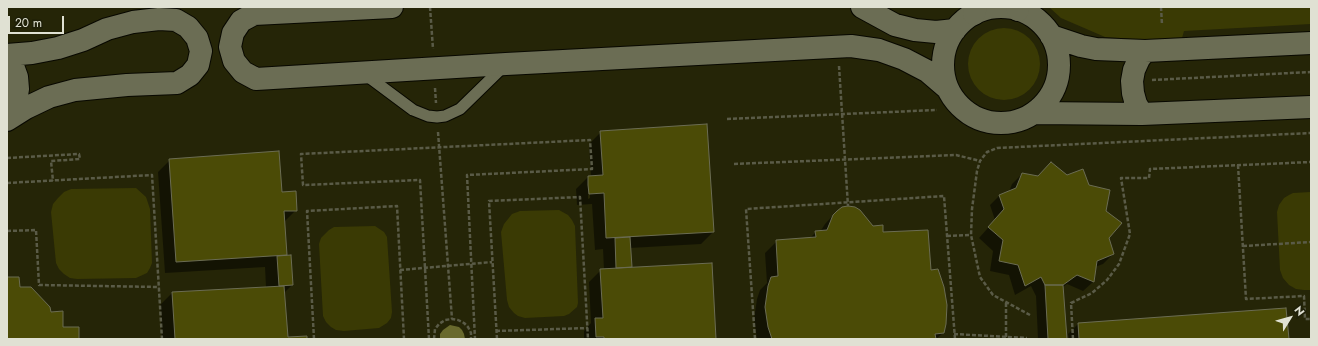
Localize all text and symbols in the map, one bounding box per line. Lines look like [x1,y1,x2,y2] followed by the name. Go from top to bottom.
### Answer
[10,8,66,34] scale bar
[15,14,42,32] text: 20 m
[1270,298,1310,338] north arrow
[1291,302,1309,319] text: N

